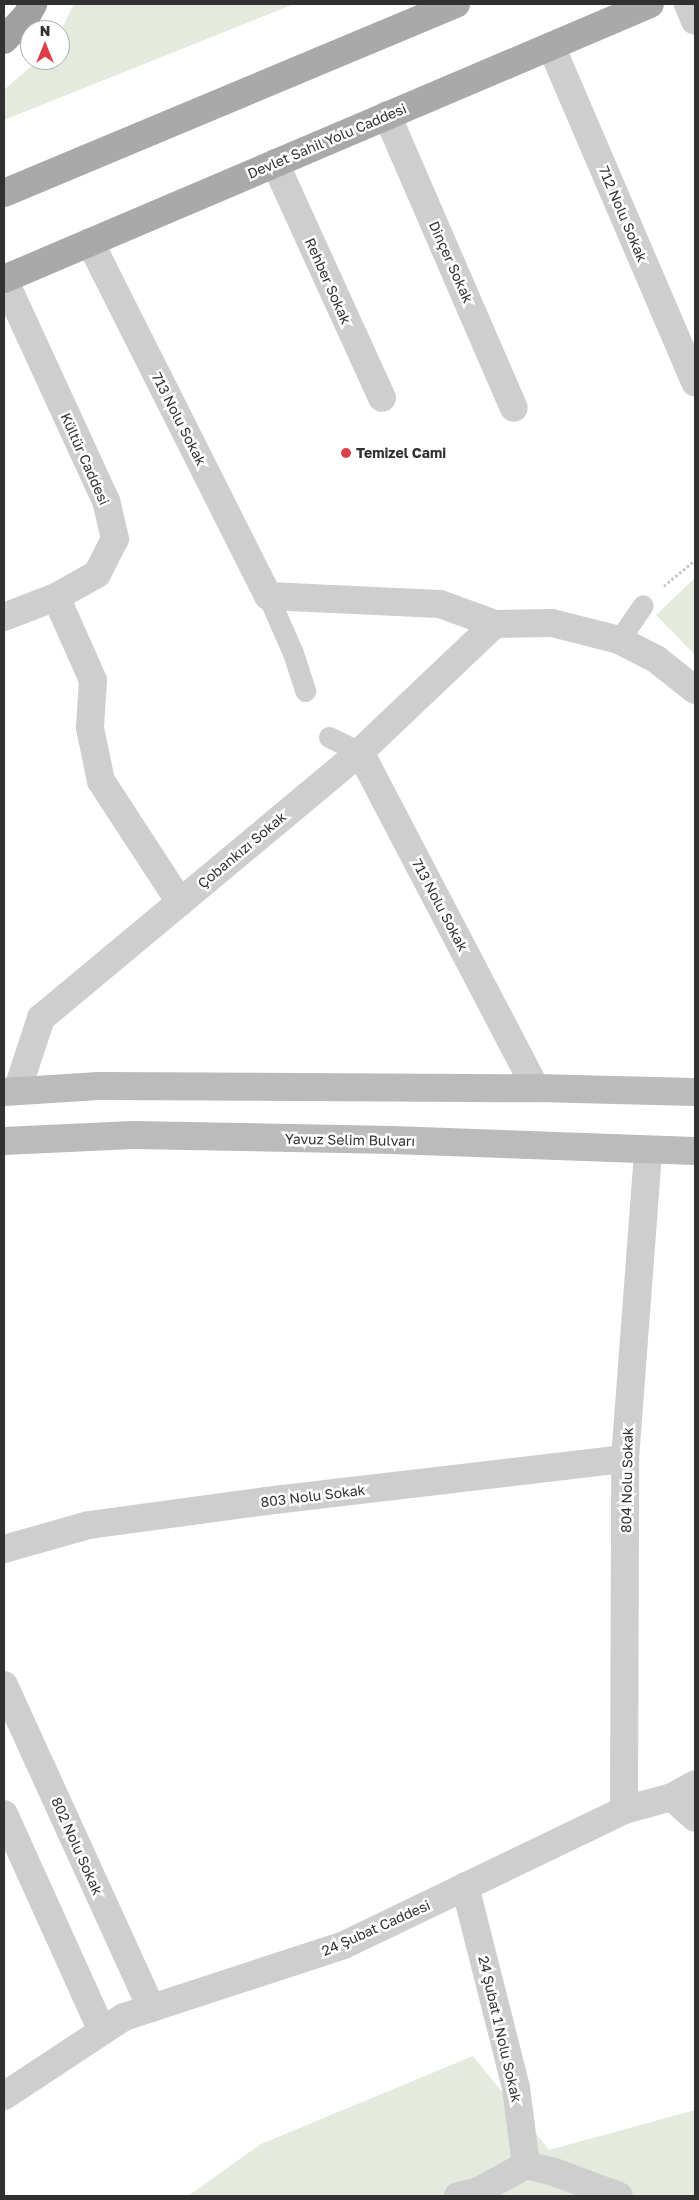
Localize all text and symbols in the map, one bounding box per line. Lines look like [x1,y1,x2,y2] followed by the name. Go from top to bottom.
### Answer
[20,20,70,70] north arrow
[40,22,50,39] text: N
[245,100,409,182] street label: Devlet Sahil Yolu Caddesi
[595,164,651,264] street label: 712 Nolu Sokak
[425,218,477,306] street label: Dinçer Sokak
[301,235,355,327] street label: Rehber Sokak
[148,370,210,468] street label: 713 Nolu Sokak
[57,410,113,508] street label: Kültür Caddesi
[356,445,446,461] place label: Temizel Cami
[340,447,352,459] marker: Temizel Cami
[194,808,290,892] street label: Çobankızı Sokak
[409,856,471,954] street label: 713 Nolu Sokak
[285,1130,415,1150] street label: Yavuz Selim Bulvarı
[618,1427,636,1533] street label: 804 Nolu Sokak
[260,1481,366,1511] street label: 803 Nolu Sokak
[48,1794,106,1898] street label: 802 Nolu Sokak
[319,1897,433,1959] street label: 24 Şubat Caddesi
[475,1954,525,2104] street label: 24 Şubat 1 Nolu Sokak

